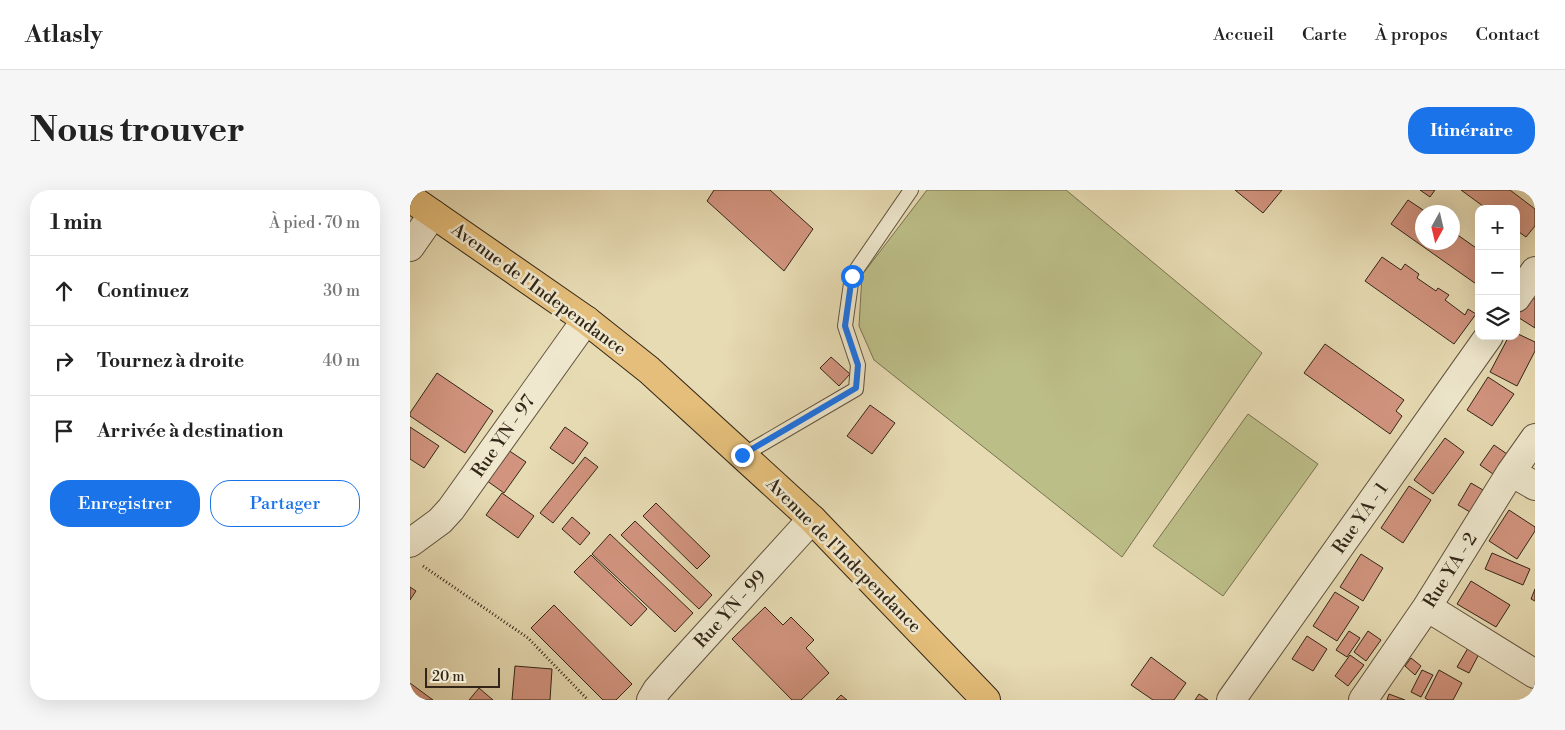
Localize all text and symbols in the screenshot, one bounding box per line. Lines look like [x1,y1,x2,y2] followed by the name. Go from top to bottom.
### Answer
[25,20,102,50] text: Atlasly
[1213,23,1274,46] text: Accueil
[1302,23,1347,46] text: Carte
[1375,23,1448,46] text: À propos
[1476,23,1540,46] text: Contact
[1408,107,1535,154] button: Itinéraire
[30,109,245,152] text: Nous trouver
[1415,205,1460,250] north arrow
[1475,205,1520,340] map controls
[1475,205,1520,250] button: +
[50,210,102,236] text: 1 min
[269,213,360,233] text: À pied · 70 m
[446,218,631,361] street label: Avenue de l'Independance
[1475,250,1520,295] button: −
[841,265,864,288] route start
[50,277,78,305] icon: ahead
[97,279,189,303] text: Continuez
[323,281,360,301] text: 30 m
[1475,295,1520,340] button: layers
[50,347,78,375] icon: right
[97,349,244,373] text: Tournez à droite
[323,351,360,371] text: 40 m
[467,391,540,482] street label: Rue YN - 97
[50,417,78,445] icon: arrive
[97,419,283,443] text: Arrivée à destination
[731,444,754,467] route end
[760,472,926,638] street label: Avenue de l'Independance
[1328,478,1393,558] street label: Rue YA - 1
[50,480,200,527] button: Enregistrer
[210,480,360,527] button: Partager
[1418,528,1482,612] street label: Rue YA - 2
[689,566,771,653] street label: Rue YN - 99
[425,665,500,688] scale bar
[432,668,464,686] text: 20 m

